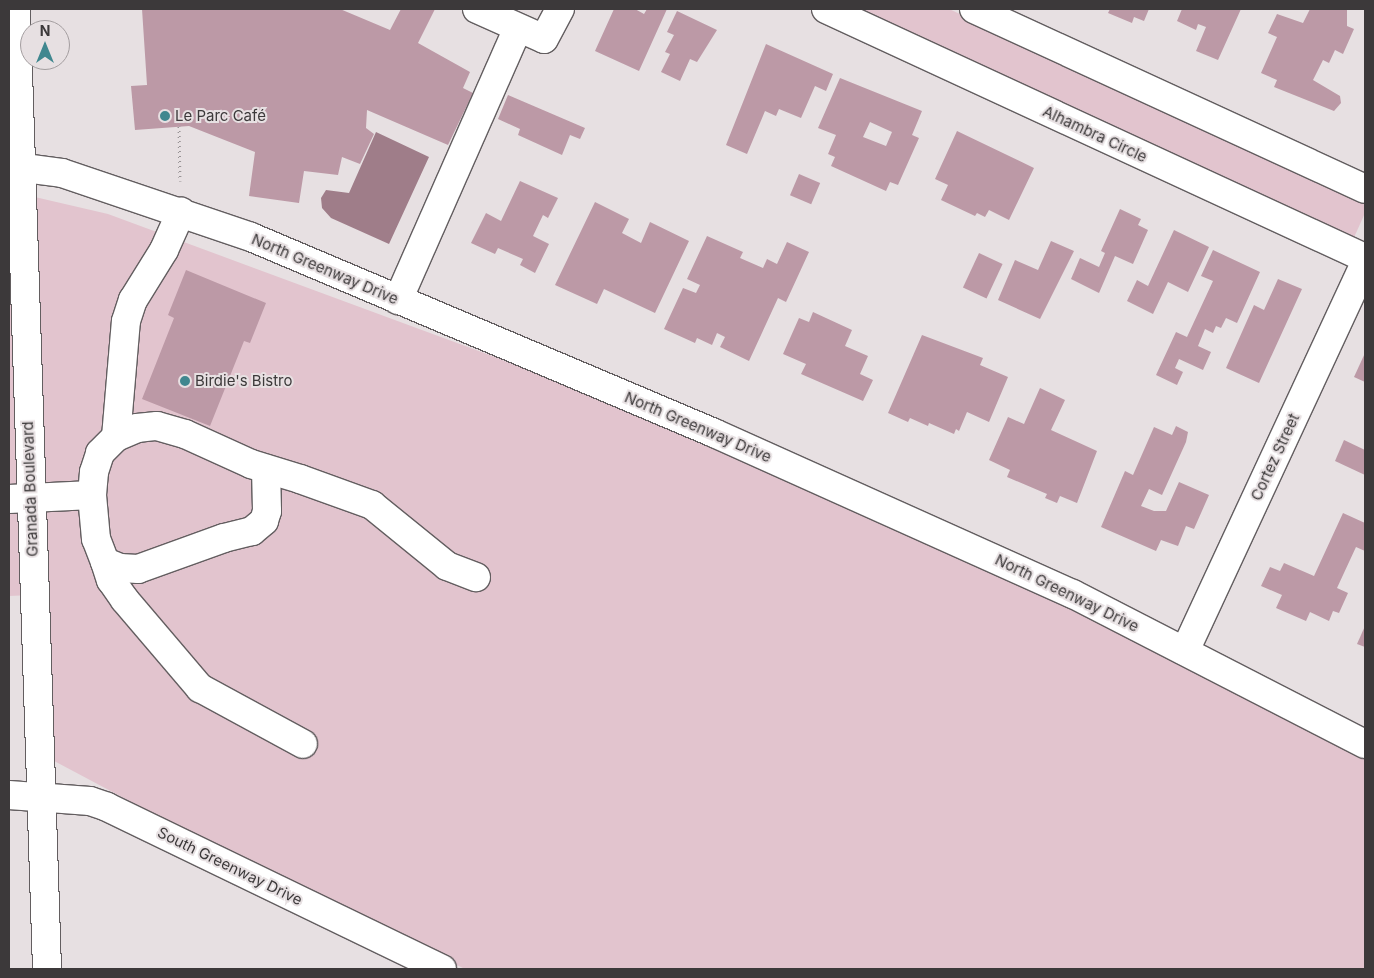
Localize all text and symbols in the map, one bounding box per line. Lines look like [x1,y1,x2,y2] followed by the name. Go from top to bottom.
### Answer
[20,20,70,70] north arrow
[40,22,50,39] text: N
[1040,102,1150,166] street label: Alhambra Circle
[175,107,266,125] place label: Le Parc Café
[159,110,171,122] marker: Le Parc Café
[249,230,401,308] street label: North Greenway Drive
[195,372,292,390] place label: Birdie's Bistro
[179,375,191,387] marker: Birdie's Bistro
[622,388,774,466] street label: North Greenway Drive
[1247,411,1303,503] street label: Cortez Street
[19,421,41,557] street label: Granada Boulevard
[992,550,1142,636] street label: North Greenway Drive
[155,823,305,909] street label: South Greenway Drive

